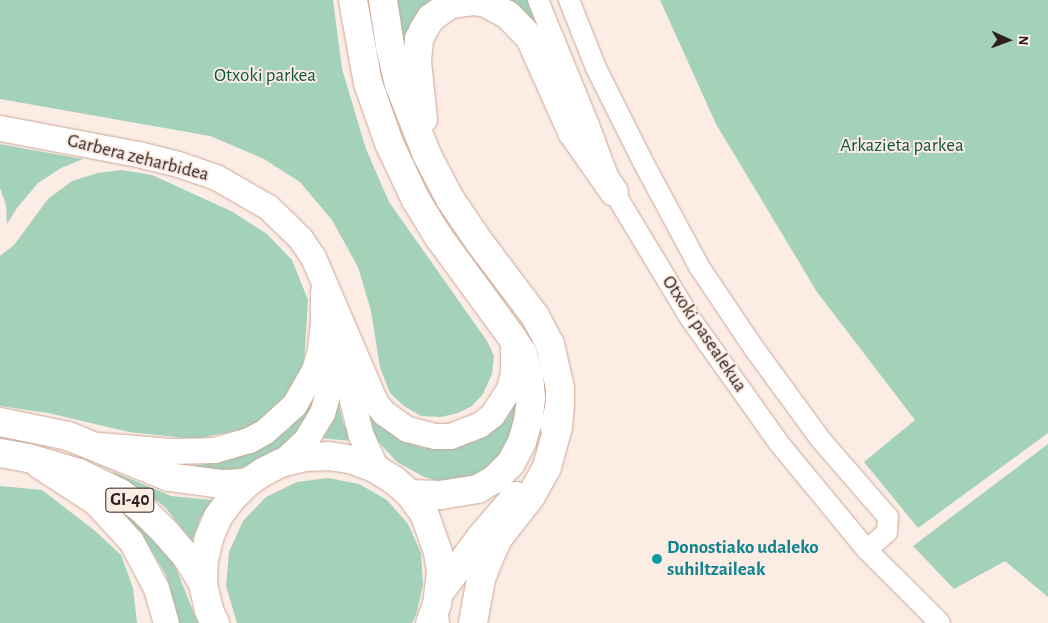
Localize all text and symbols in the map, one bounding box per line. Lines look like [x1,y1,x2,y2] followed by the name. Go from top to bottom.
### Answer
[983,15,1033,65] north arrow
[1016,35,1030,46] text: N
[214,65,316,87] park label: Otxoki parkea
[65,129,211,187] street label: Garbera zeharbidea
[840,135,964,157] park label: Arkazieta parkea
[657,271,751,397] street label: Otxoki pasealekua
[105,484,155,516] road number: GI-40
[667,537,819,581] place label: Donostiako udaleko suhiltzaileak
[651,553,663,565] marker: Donostiako udaleko suhiltzaileak

